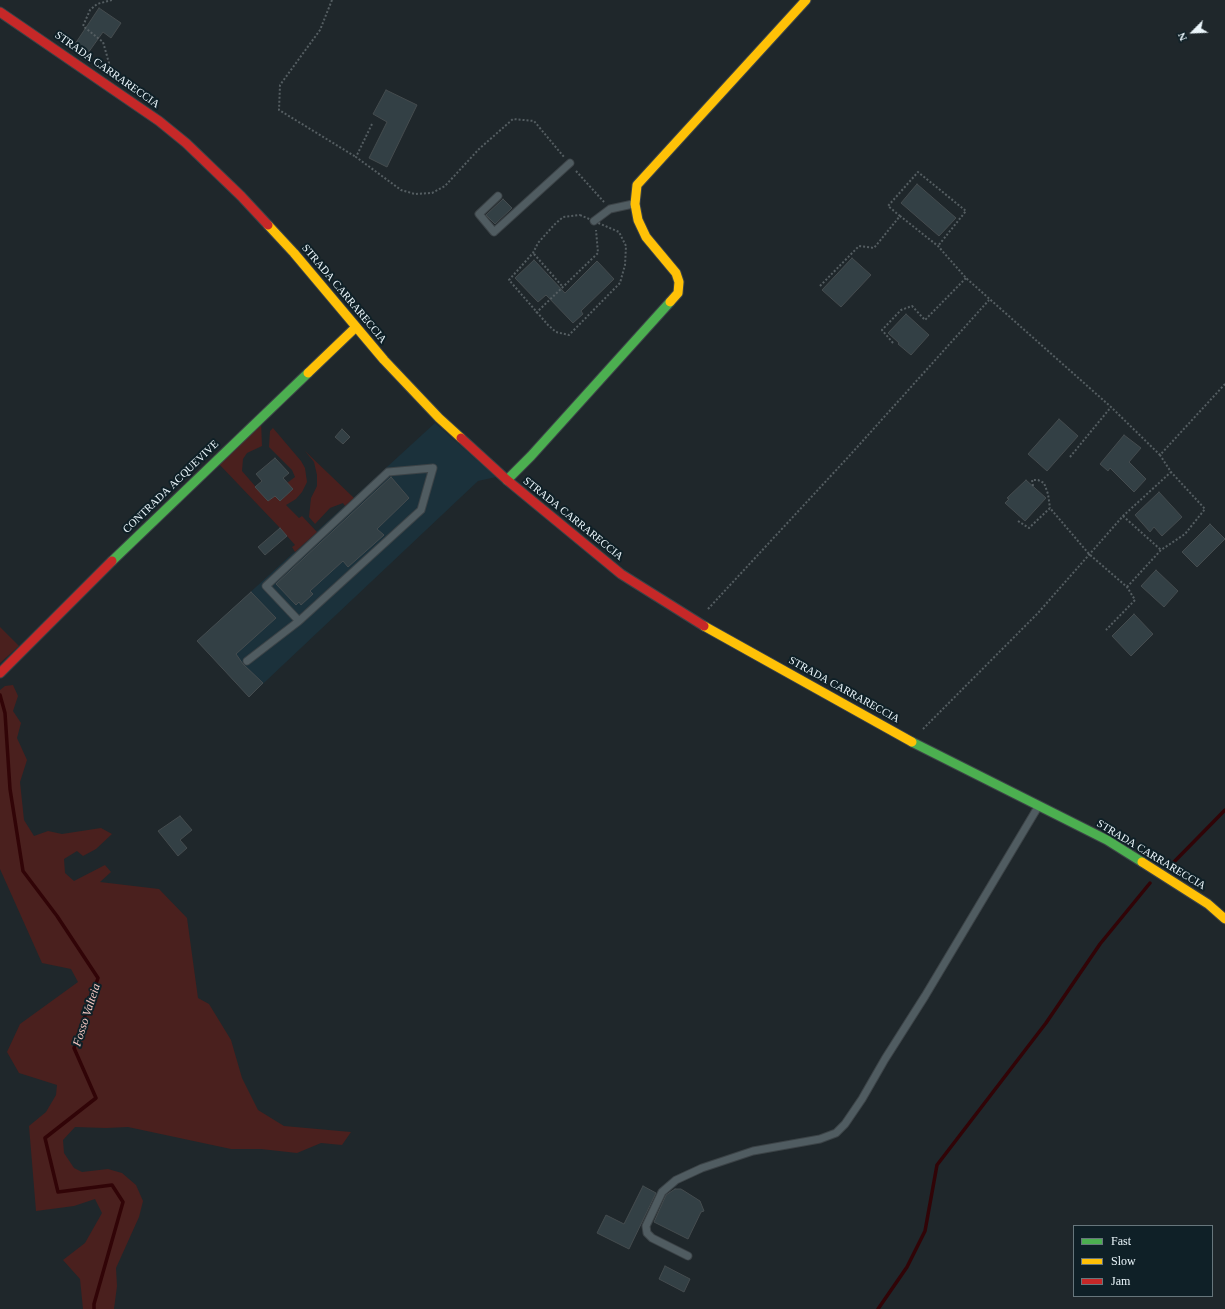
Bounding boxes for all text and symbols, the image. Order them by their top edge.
north arrow [1173,12,1213,52]
street label: STRADA CARRARECCIA [52,29,162,111]
text: N [1175,31,1189,43]
street label: STRADA CARRARECCIA [299,242,389,346]
street label: CONTRADA ACQUEVIVE [120,438,222,536]
street label: STRADA CARRARECCIA [520,475,626,563]
street label: STRADA CARRARECCIA [786,654,902,726]
street label: STRADA CARRARECCIA [1094,817,1208,893]
water label: Fosso Valteia [70,982,104,1048]
legend [1073,1225,1213,1297]
text: Fast [1111,1234,1131,1248]
text: Slow [1111,1254,1136,1268]
text: Jam [1111,1274,1130,1288]

